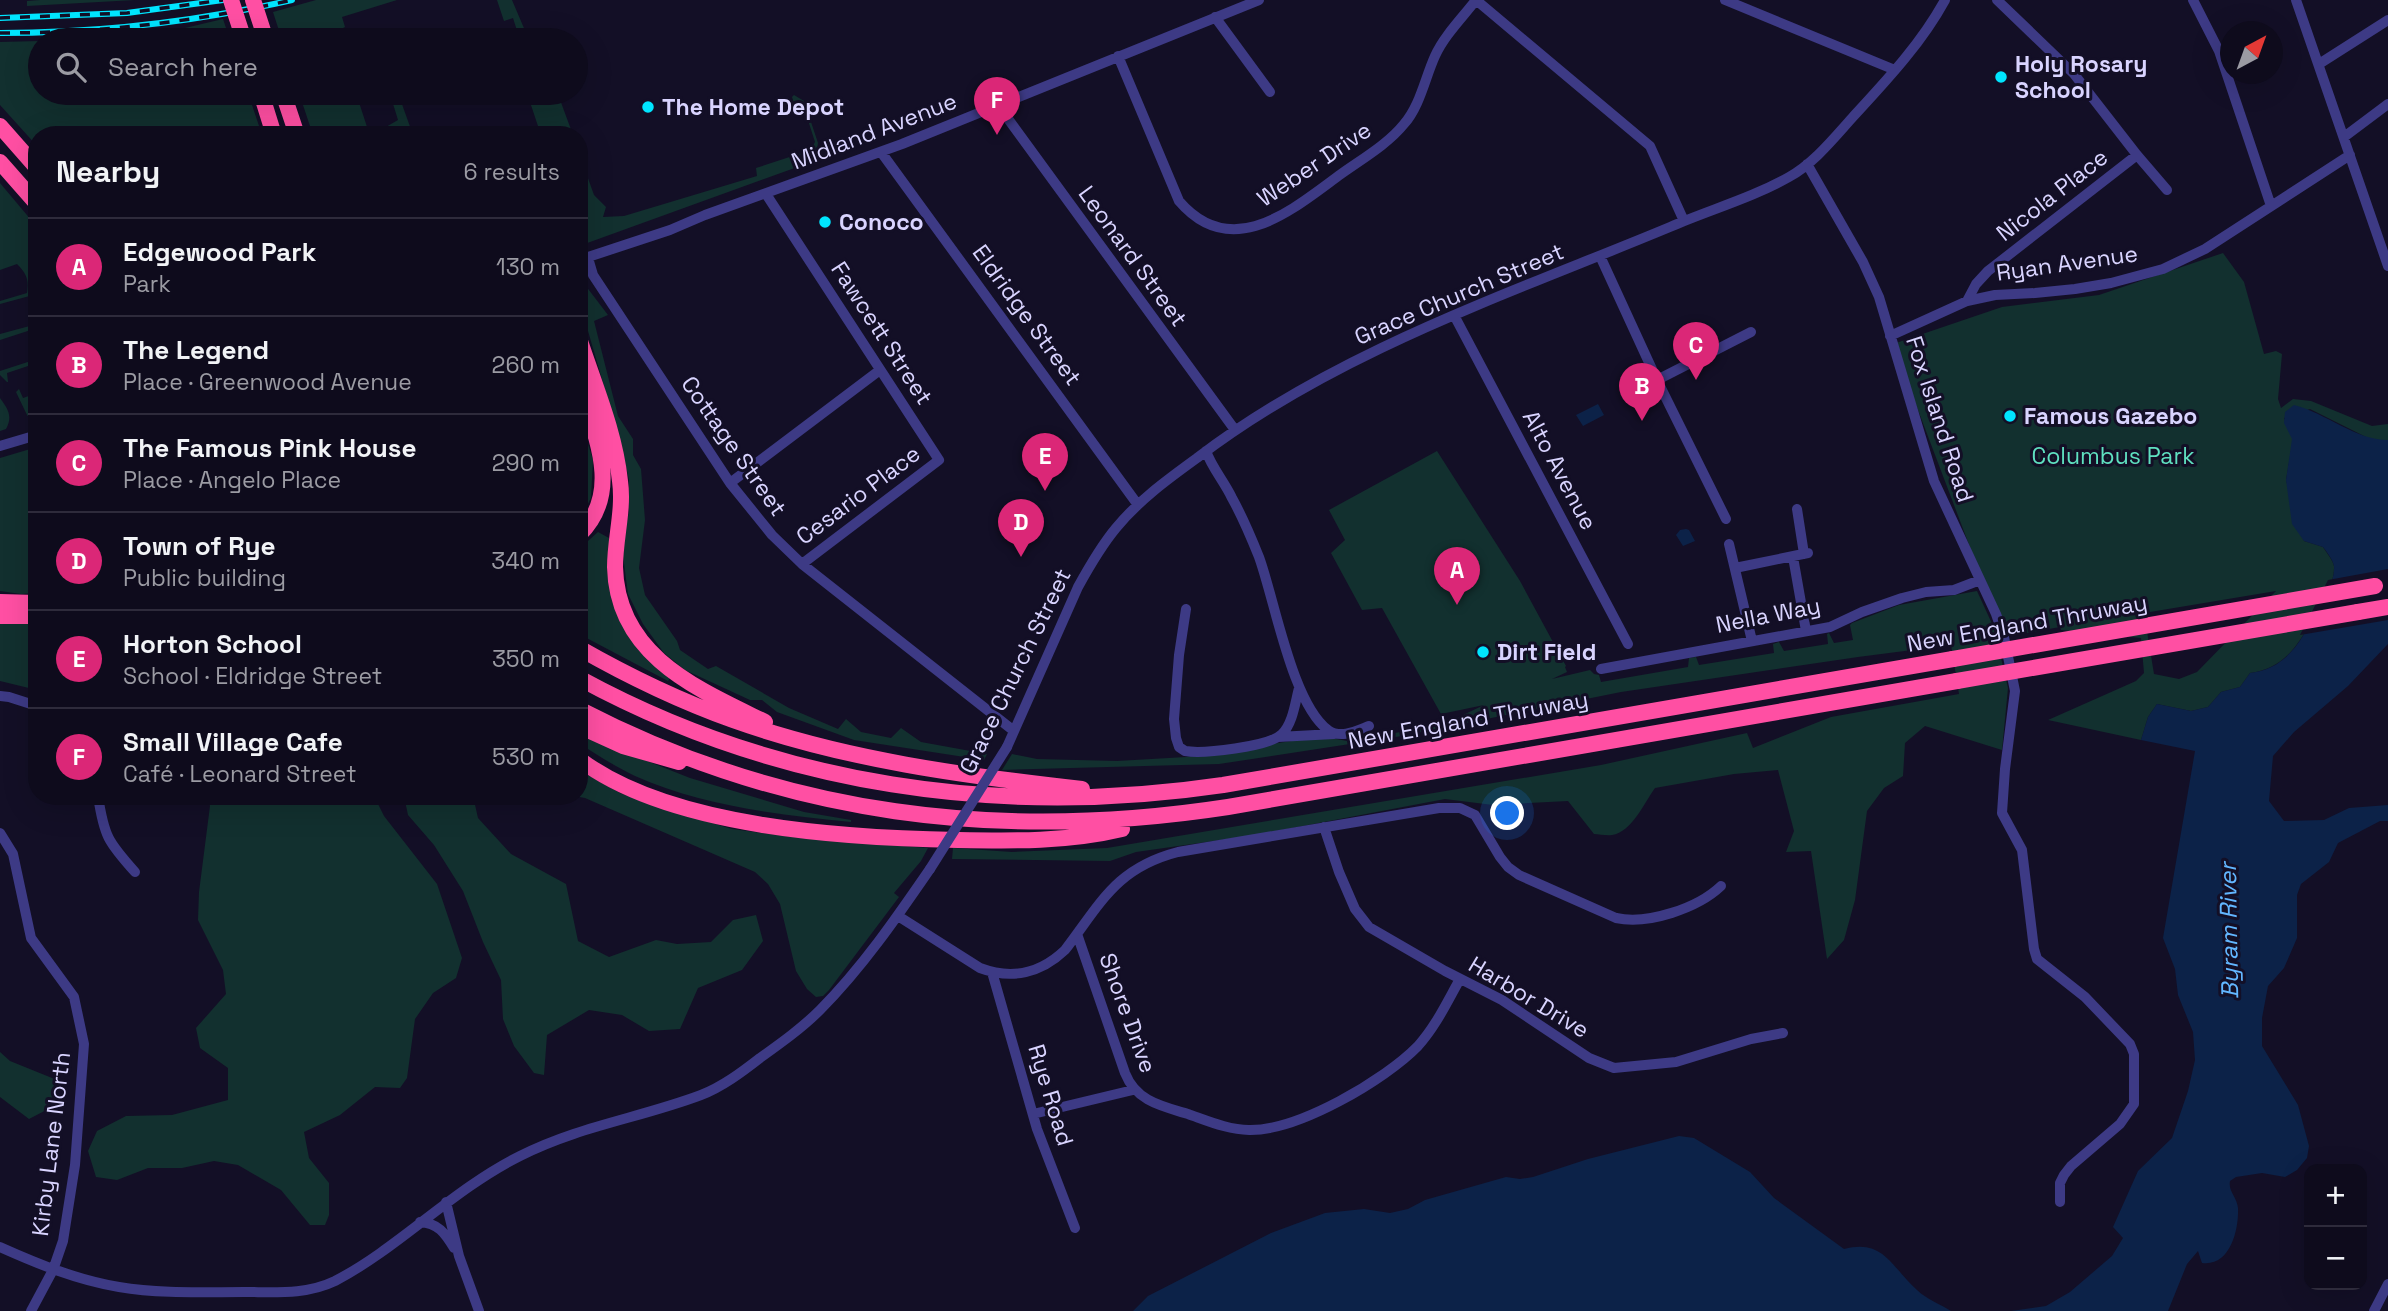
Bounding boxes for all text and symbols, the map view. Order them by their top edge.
north arrow [2220,21,2283,84]
search box [28,28,588,105]
icon: search [52,48,90,86]
place label: Holy Rosary School [2015,49,2147,105]
text: Search here [108,50,258,84]
marker: Holy Rosary School [1993,69,2009,85]
pin: F [974,77,1020,135]
street label: Midland Avenue [787,86,961,176]
place label: The Home Depot [662,92,844,122]
marker: The Home Depot [640,99,656,115]
street label: Weber Drive [1251,115,1377,213]
street label: Nicola Place [1990,142,2114,248]
text: Nearby [56,152,160,191]
text: 6 results [464,157,560,187]
street label: Leonard Street [1072,180,1194,332]
place label: Conoco [839,207,924,237]
marker: Conoco [817,214,833,230]
text: Edgewood Park [123,235,316,269]
street label: Grace Church Street [1350,236,1568,352]
street label: Ryan Avenue [1994,238,2140,288]
street label: Eldridge Street [966,239,1088,391]
text: A [72,252,86,282]
text: 130 m [496,252,560,282]
street label: Fawcett Street [824,256,940,410]
text: Park [123,269,171,299]
pin: C [1673,322,1719,380]
street label: Fox Island Road [1899,332,1981,506]
text: The Legend [123,333,269,367]
text: B [71,350,87,380]
text: 260 m [492,350,560,380]
pin: B [1619,363,1665,421]
text: Place · Greenwood Avenue [123,367,412,397]
street label: Cottage Street [675,370,793,522]
place label: Famous Gazebo [2024,401,2197,431]
street label: Alto Avenue [1516,405,1604,535]
marker: Famous Gazebo [2002,408,2018,424]
text: The Famous Pink House [123,431,417,465]
pin: E [1022,433,1068,491]
street label: Cesario Place [790,439,926,551]
park label: Columbus Park [2031,441,2195,471]
text: C [72,448,86,478]
text: 290 m [492,448,560,478]
text: Place · Angelo Place [123,465,341,495]
pin: D [998,499,1044,557]
text: Town of Rye [123,529,276,563]
text: D [71,546,87,576]
text: 340 m [491,546,560,576]
pin: A [1434,547,1480,605]
text: Public building [123,563,286,593]
street label: Grace Church Street [952,563,1078,779]
street label: New England Thruway [1904,587,2150,659]
street label: Nella Way [1713,590,1823,640]
text: Horton School [123,627,302,661]
place label: Dirt Field [1497,637,1596,667]
text: E [73,644,85,674]
text: 350 m [492,644,560,674]
marker: Dirt Field [1475,644,1491,660]
text: School · Eldridge Street [123,661,382,691]
street label: New England Thruway [1345,684,1591,756]
text: Small Village Cafe [123,725,343,759]
text: F [73,742,85,772]
text: 530 m [492,742,560,772]
text: Café · Leonard Street [123,759,357,789]
your location [1490,796,1524,830]
water label: Byram River [2212,860,2245,1000]
street label: Shore Drive [1092,949,1164,1077]
street label: Harbor Drive [1463,949,1595,1045]
street label: Rye Road [1021,1041,1081,1149]
street label: Kirby Lane North [25,1050,77,1238]
map controls [2304,1164,2367,1290]
button: + [2304,1164,2367,1227]
button: − [2304,1227,2367,1290]

